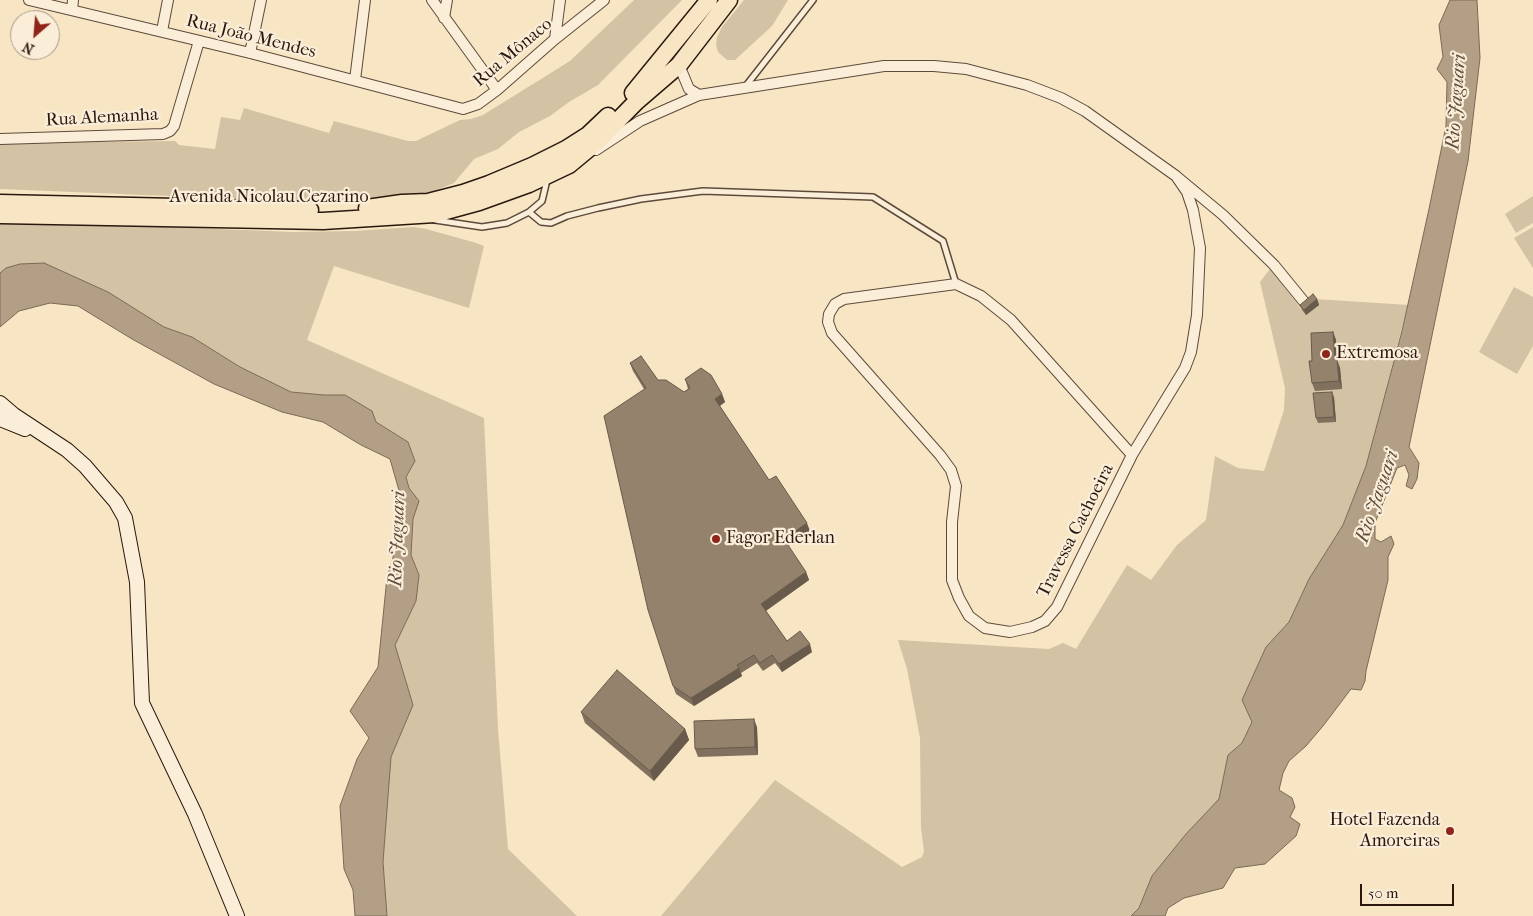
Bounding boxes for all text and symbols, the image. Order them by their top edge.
north arrow [10,10,60,60]
street label: Rua João Mendes [184,10,318,64]
street label: Rua Mônaco [469,14,557,92]
text: N [20,38,37,58]
water label: Rio Jaguari [1442,53,1472,151]
street label: Rua Alemanha [45,104,159,132]
street label: Avenida Nicolau Cezarino [169,187,369,209]
place label: Extremosa [1336,343,1418,365]
marker: Extremosa [1320,348,1332,360]
water label: Rio Jaguari [1352,448,1404,546]
street label: Travessa Cachoeira [1033,460,1119,602]
water label: Rio Jaguari [385,491,411,587]
place label: Fagor Ederlan [726,528,835,550]
marker: Fagor Ederlan [710,533,722,545]
place label: Hotel Fazenda Amoreiras [1330,810,1440,852]
marker: Hotel Fazenda Amoreiras [1444,825,1456,837]
scale bar [1363,874,1457,906]
text: 50 m [1368,884,1398,902]

